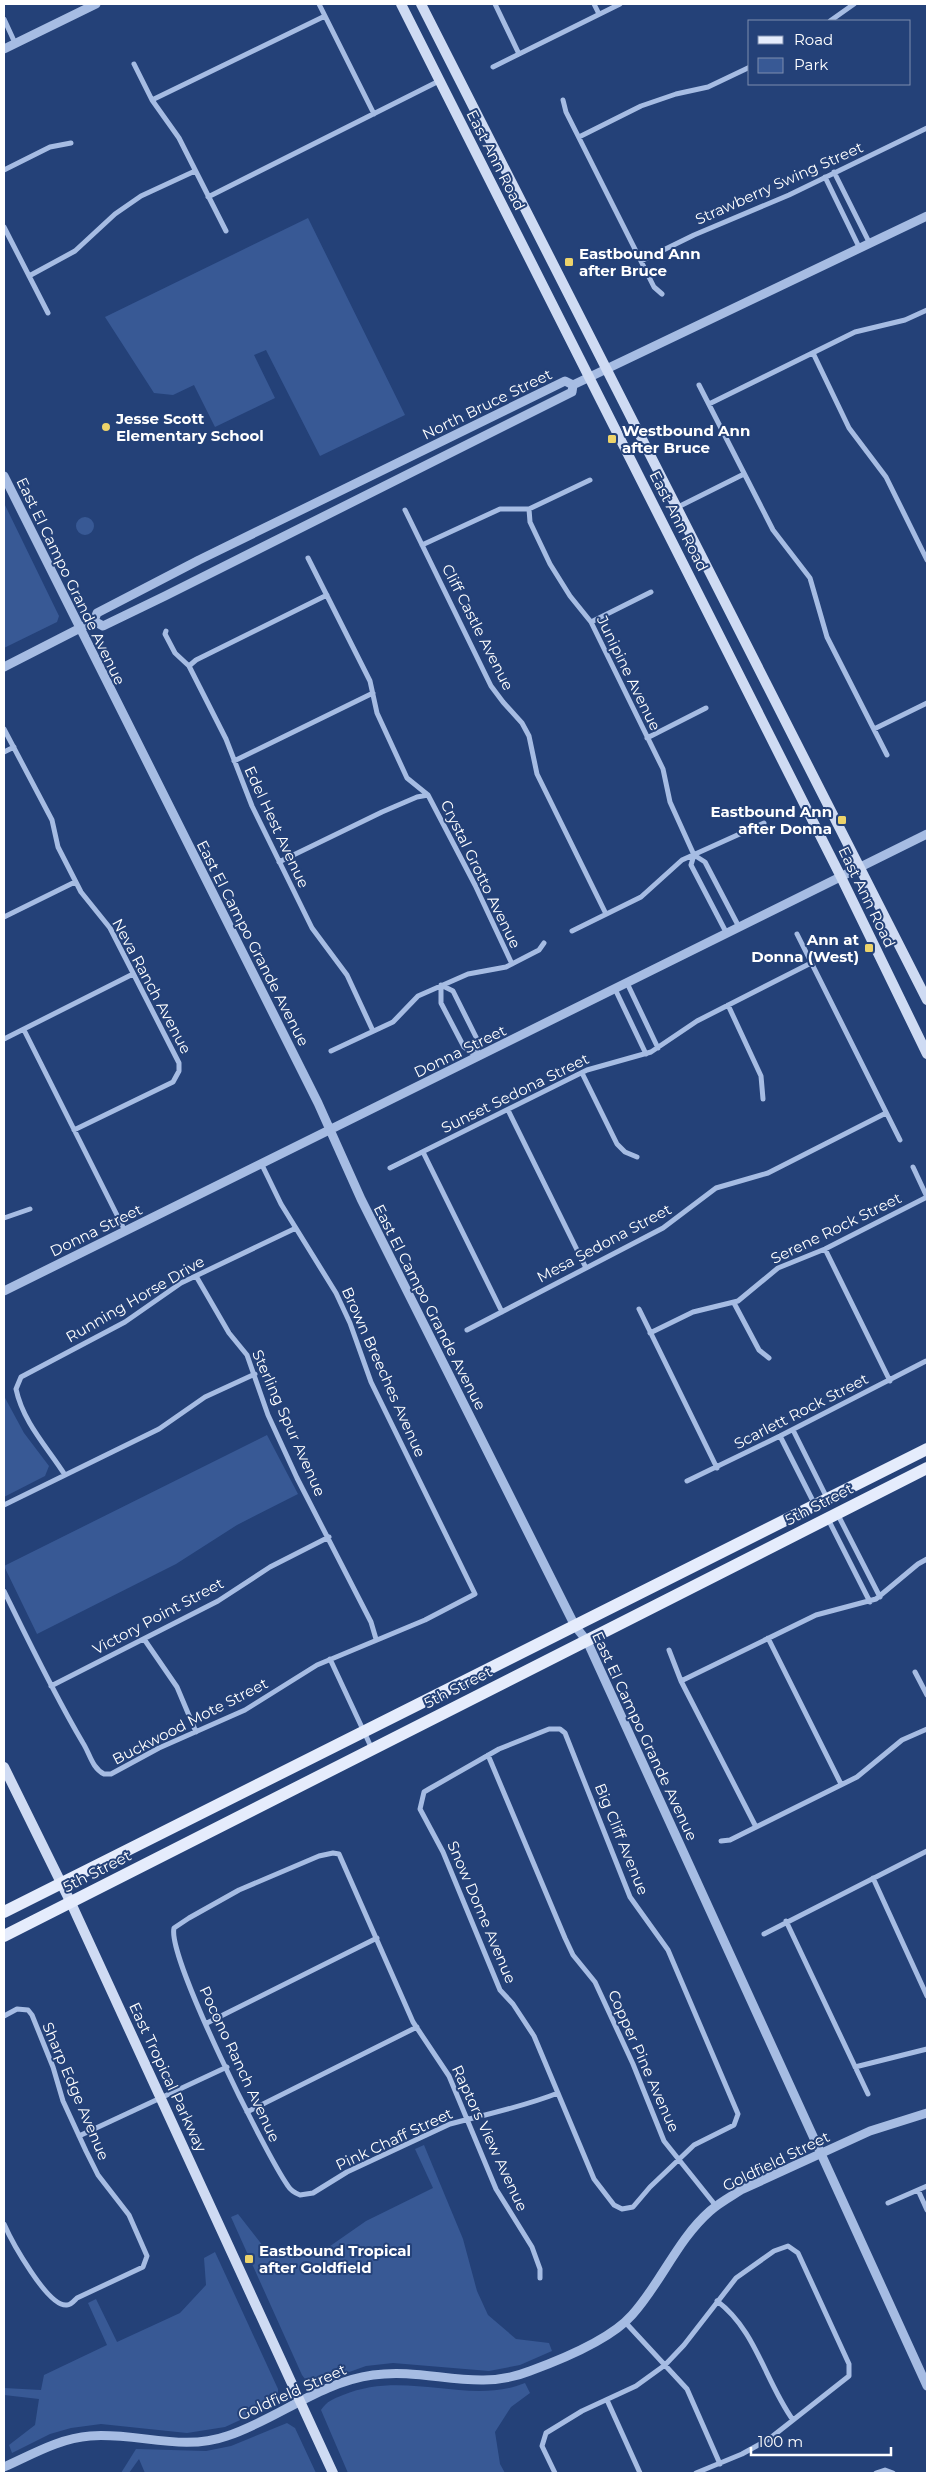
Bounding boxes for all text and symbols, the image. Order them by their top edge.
legend [748,20,911,85]
text: Road [794,30,833,49]
text: Park [794,55,828,74]
street label: East Ann Road [462,107,530,213]
street label: Strawberry Swing Street [692,137,866,229]
place label: Eastbound Ann after Bruce [579,244,701,280]
marker: Eastbound Ann after Bruce [563,256,575,268]
street label: North Bruce Street [419,364,555,444]
place label: Jesse Scott Elementary School [115,409,264,445]
marker: Jesse Scott Elementary School [100,421,112,433]
place label: Westbound Ann after Bruce [622,421,750,457]
marker: Westbound Ann after Bruce [606,433,618,445]
street label: East Ann Road [645,468,713,574]
street label: East El Campo Grande Avenue [12,474,130,688]
street label: Cliff Castle Avenue [438,561,518,693]
street label: Junipine Avenue [592,611,665,734]
street label: Edel Hest Avenue [240,763,314,891]
street label: Crystal Grotto Avenue [437,797,525,951]
place label: Eastbound Ann after Donna [710,802,832,838]
marker: Eastbound Ann after Donna [836,814,848,826]
street label: East El Campo Grande Avenue [193,837,313,1049]
street label: East Ann Road [834,843,900,951]
street label: Neva Ranch Avenue [108,915,196,1057]
place label: Ann at Donna (West) [751,930,859,966]
marker: Ann at Donna (West) [863,942,875,954]
street label: Donna Street [411,1020,509,1082]
street label: Sunset Sedona Street [438,1049,592,1137]
street label: Serene Rock Street [768,1188,904,1268]
street label: Donna Street [47,1199,145,1261]
street label: Mesa Sedona Street [533,1199,675,1287]
street label: East El Campo Grande Avenue [370,1201,490,1413]
street label: Running Horse Drive [62,1252,208,1346]
street label: Brown Breeches Avenue [338,1284,430,1460]
street label: Sterling Spur Avenue [248,1347,330,1499]
street label: Scarlett Rock Street [731,1369,871,1453]
street label: 5th Street [782,1479,856,1529]
street label: Victory Point Street [89,1573,227,1659]
street label: East El Campo Grande Avenue [588,1628,702,1844]
street label: 5th Street [421,1662,495,1712]
street label: Buckwood Mote Street [109,1673,271,1769]
street label: Big Cliff Avenue [591,1780,653,1898]
street label: Snow Dome Avenue [443,1838,521,1986]
street label: 5th Street [60,1846,134,1896]
street label: Pocono Ranch Avenue [195,1983,285,2145]
street label: Copper Pine Avenue [604,1987,684,2135]
street label: East Tropical Parkway [125,1999,211,2155]
street label: Sharp Edge Avenue [38,2019,114,2163]
street label: Raptors View Avenue [448,2062,532,2214]
street label: Pink Chaff Street [332,2104,456,2174]
street label: Goldfield Street [719,2127,833,2195]
place label: Eastbound Tropical after Goldfield [259,2241,411,2277]
marker: Eastbound Tropical after Goldfield [243,2253,255,2265]
street label: Goldfield Street [235,2360,349,2424]
scale bar [751,2424,891,2456]
text: 100 m [758,2432,803,2451]

